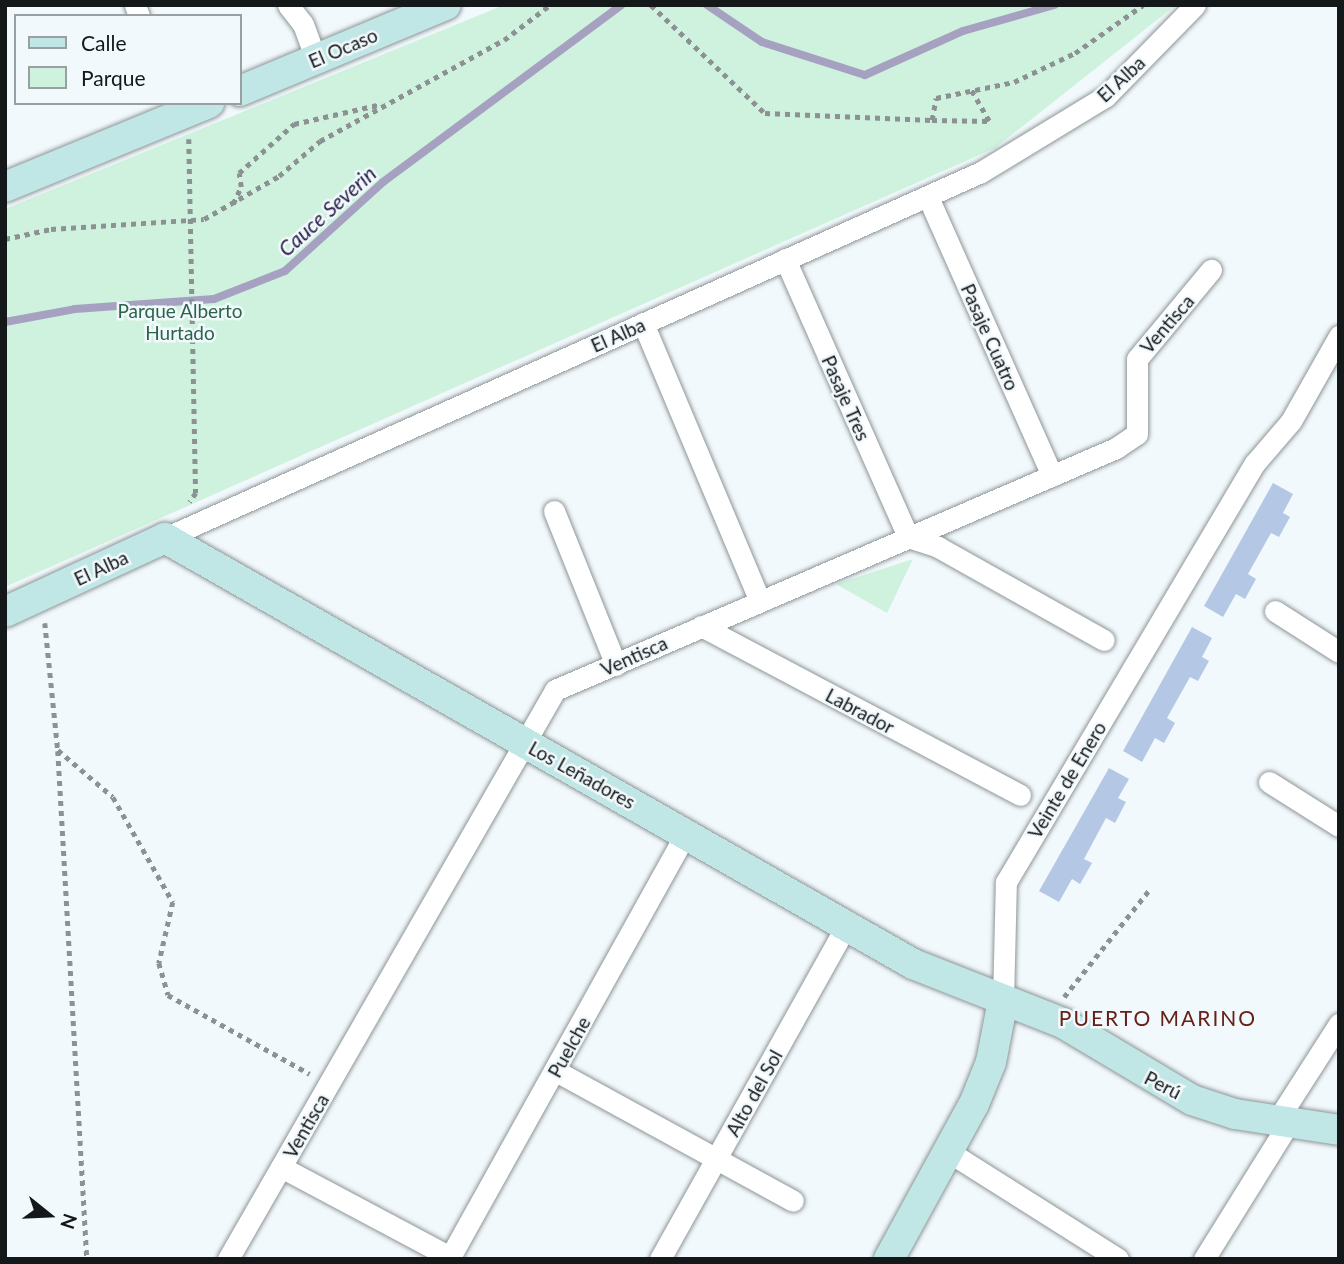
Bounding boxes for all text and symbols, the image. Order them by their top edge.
legend [14,14,242,105]
street label: El Ocaso [305,23,381,73]
text: Calle [81,30,126,55]
street label: El Alba [1092,51,1150,107]
text: Parque [81,65,146,90]
water label: Cauce Severin [273,161,381,261]
street label: Pasaje Cuatro [956,280,1024,394]
street label: Ventisca [1135,290,1199,358]
park label: Parque Alberto Hurtado [117,300,243,344]
street label: El Alba [587,313,649,357]
street label: Pasaje Tres [817,352,875,444]
street label: El Alba [70,545,132,591]
street label: Ventisca [597,631,671,681]
street label: Labrador [822,683,898,739]
street label: Veinte de Enero [1023,717,1111,843]
street label: Los Leñadores [525,736,639,814]
district label: PUERTO MARINO [1060,1005,1256,1031]
street label: Puelche [543,1013,595,1081]
street label: Alto del Sol [721,1046,787,1140]
street label: Perú [1141,1066,1185,1104]
street label: Ventisca [279,1090,333,1162]
north arrow [14,1180,84,1250]
text: N [56,1211,83,1232]

